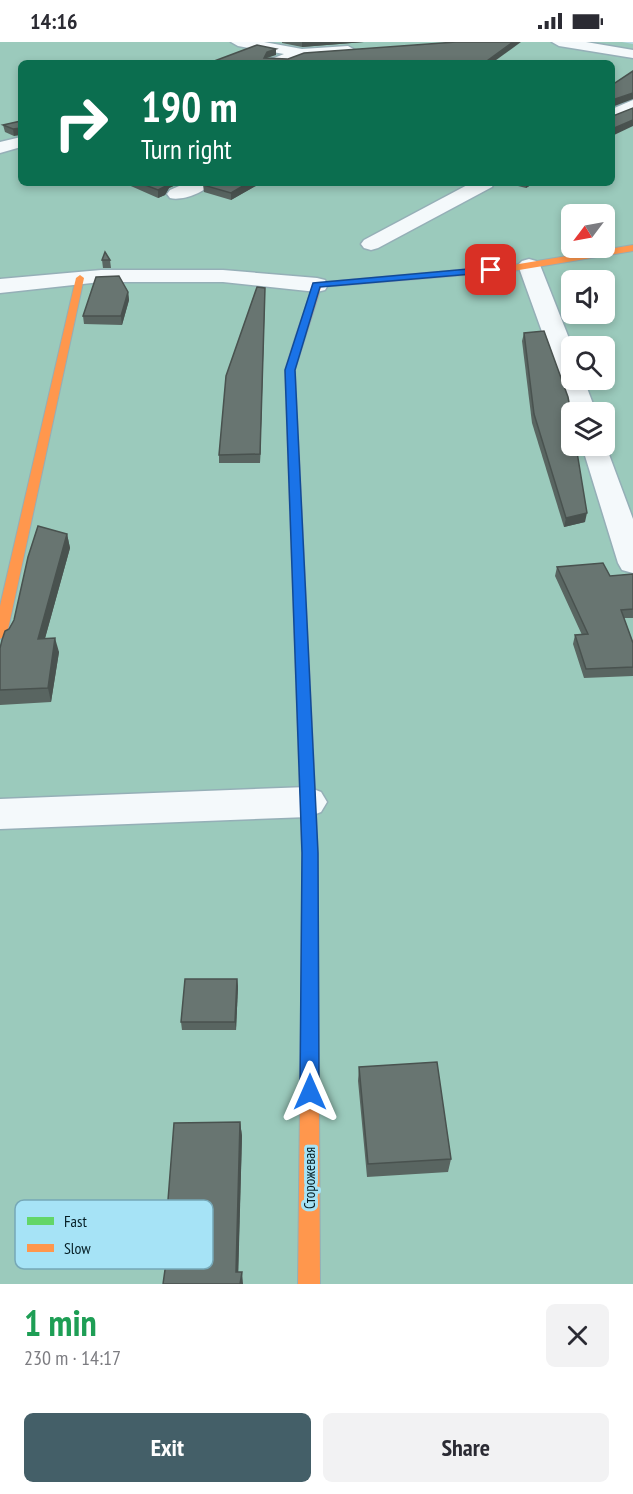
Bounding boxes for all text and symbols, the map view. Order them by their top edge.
text: 14:16 [30,7,78,35]
text: 190 m [141,79,238,134]
icon: right [42,84,120,162]
text: Turn right [141,132,232,166]
north arrow [561,204,615,258]
map controls [561,204,615,456]
pin [465,244,516,295]
icon: arrive [474,253,507,286]
button: sound [561,270,615,324]
button: search [561,336,615,390]
button: layers [561,402,615,456]
position arrow [278,1060,342,1124]
street label: Сторожевая [300,1147,319,1209]
legend [15,1200,213,1269]
text: Fast [64,1211,87,1231]
text: Slow [64,1238,91,1258]
text: 1 min [24,1299,97,1346]
button: close [546,1304,609,1367]
text: 230 m · 14:17 [24,1345,121,1371]
button: Exit [24,1413,311,1482]
button: Share [323,1413,609,1482]

